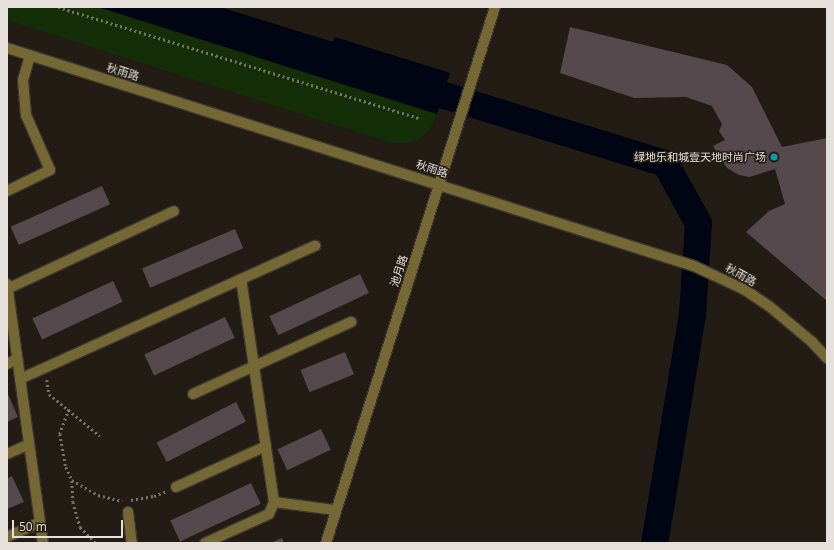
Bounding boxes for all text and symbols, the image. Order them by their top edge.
street label: 秋雨路 [105,61,141,83]
place label: 绿地乐和城壹天地时尚广场 [634,150,766,164]
marker: 绿地乐和城壹天地时尚广场 [769,152,779,162]
street label: 秋雨路 [414,158,450,180]
street label: 池月路 [388,253,410,289]
street label: 秋雨路 [723,261,759,289]
scale bar [14,512,125,538]
text: 50 m [19,518,47,535]

